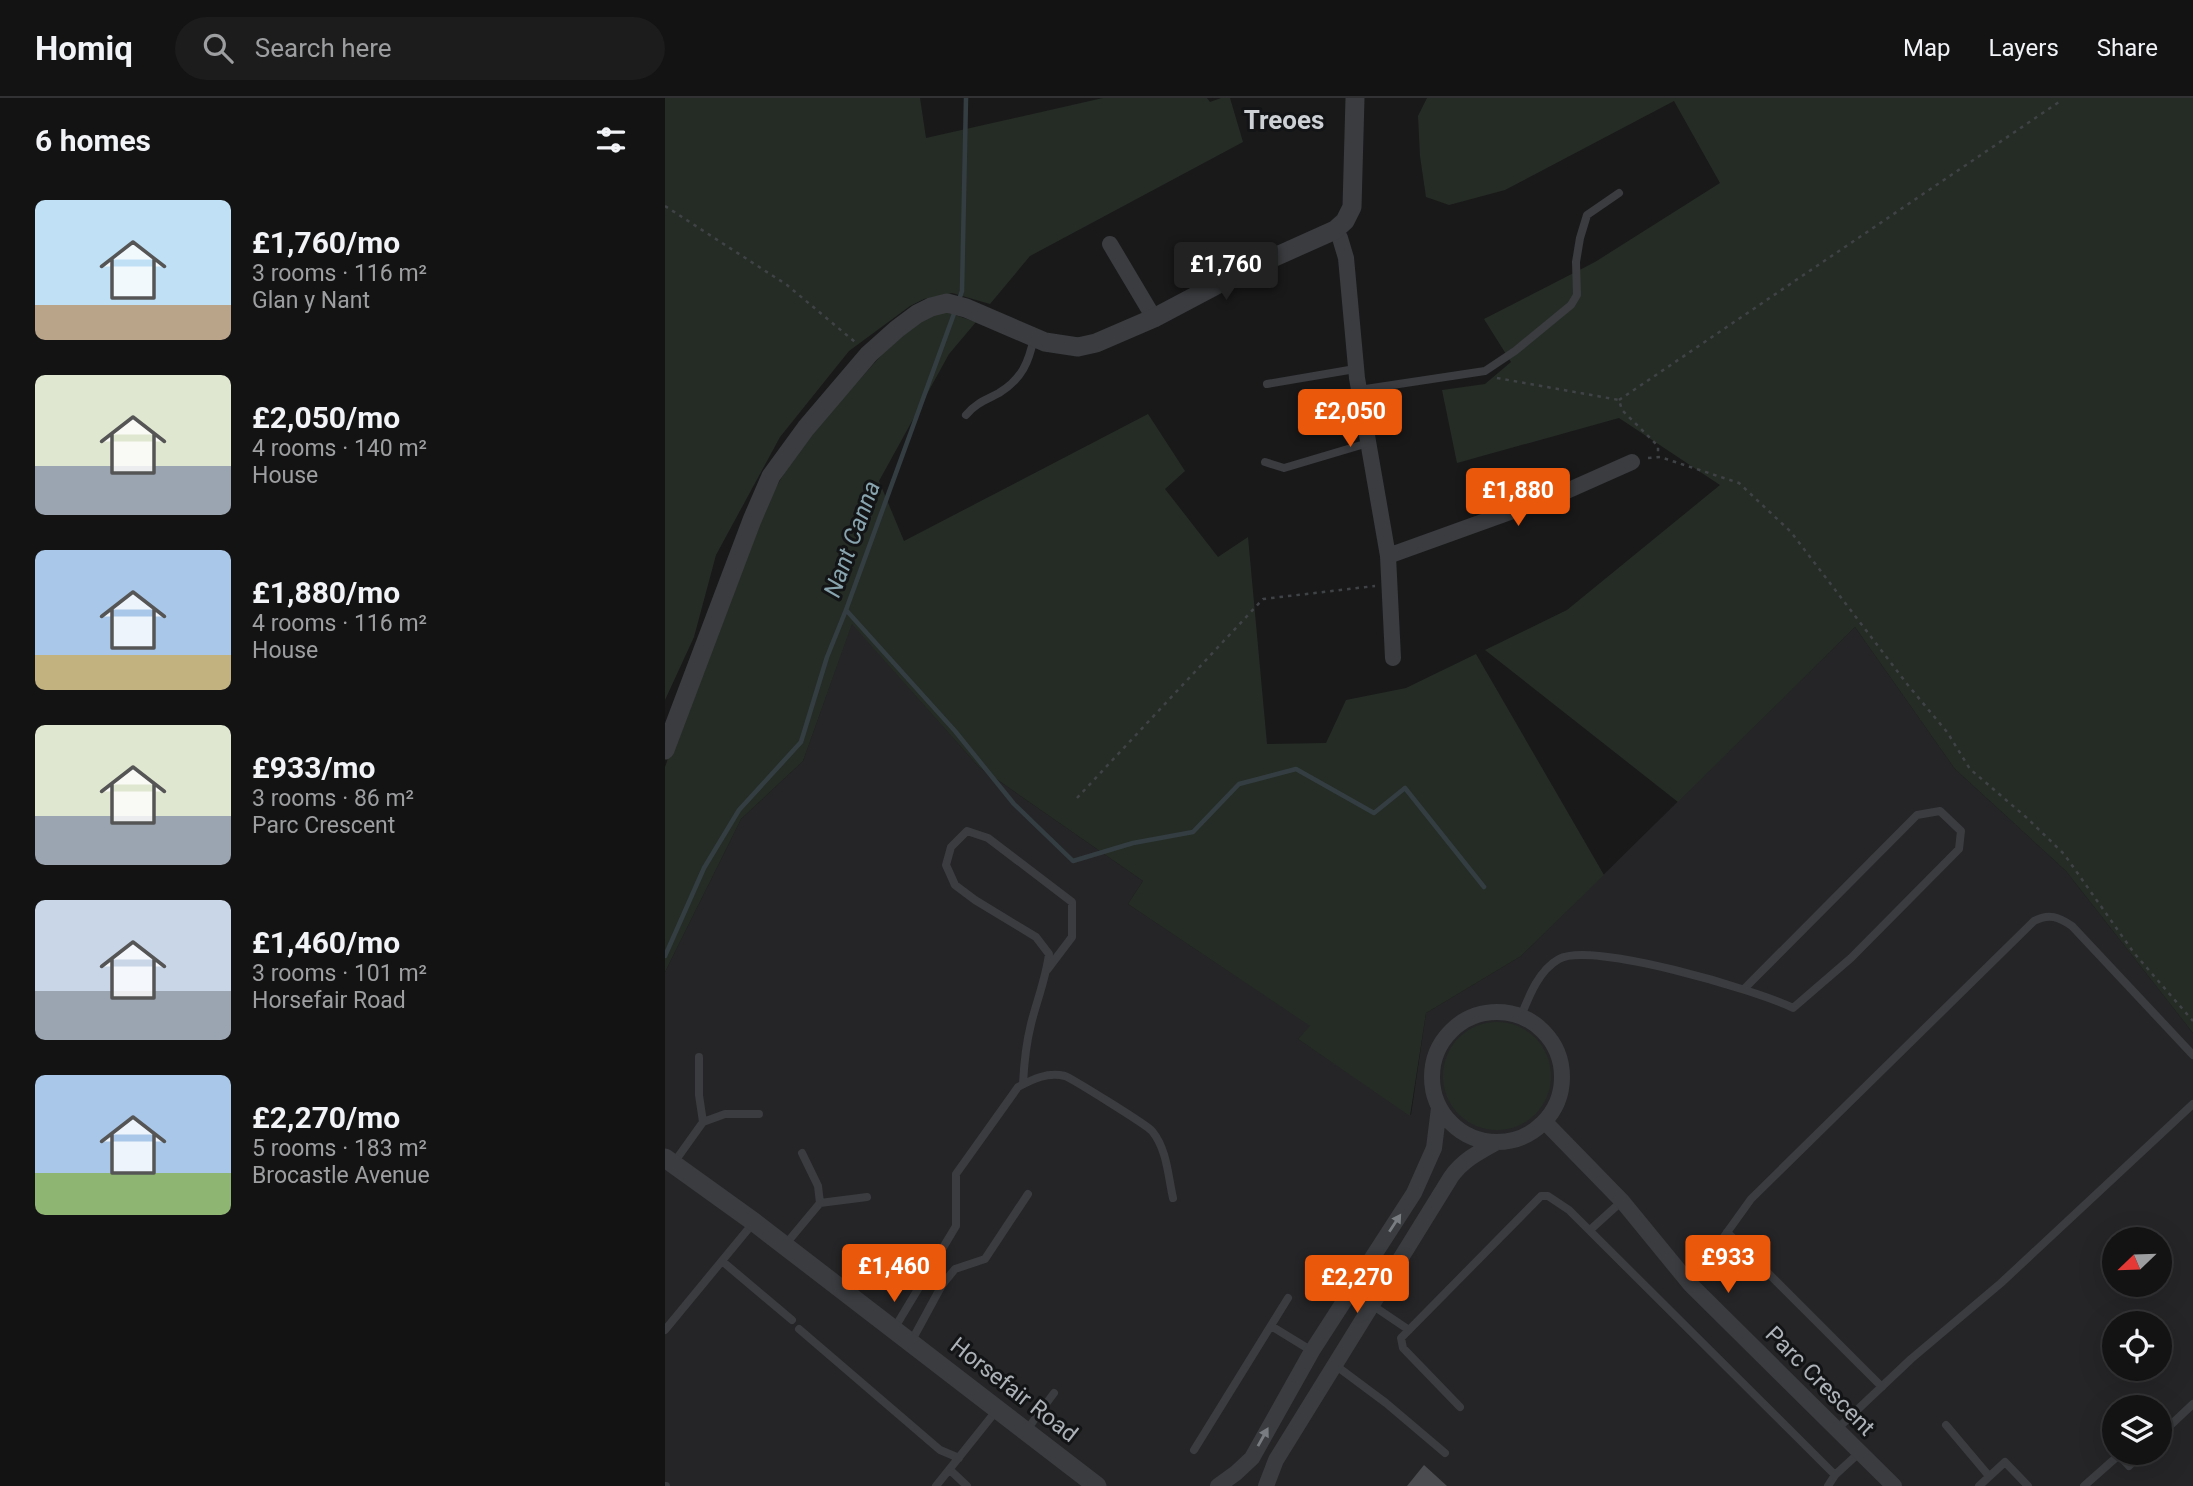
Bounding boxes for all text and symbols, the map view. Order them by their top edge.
search box [175,17,665,80]
text: Homiq [35,29,133,68]
icon: search [199,29,237,67]
text: Search here [255,33,392,63]
text: Map [1903,34,1951,62]
text: Layers [1989,34,2059,62]
text: Share [2097,34,2158,62]
district label: Treoes [1244,105,1324,135]
icon: filters [592,121,630,159]
text: 6 homes [35,123,151,158]
text: £1,760/mo [252,225,400,260]
icon: home [91,228,175,312]
pin: £1,760 [1169,242,1283,302]
text: £1,760 [1190,251,1262,278]
text: 3 rooms · 116 m² [252,260,427,287]
text: Glan y Nant [252,287,370,314]
pin: £2,050 [1293,390,1407,449]
text: £2,050 [1314,398,1386,425]
text: £2,050/mo [252,400,400,435]
icon: home [91,403,175,487]
text: 4 rooms · 140 m² [252,435,427,462]
text: House [252,462,318,489]
pin: £1,880 [1461,468,1575,528]
water label: Nant Canna [818,477,886,601]
text: £1,880 [1482,477,1554,504]
text: £1,880/mo [252,575,400,610]
icon: home [91,578,175,662]
text: 4 rooms · 116 m² [252,610,427,637]
text: House [252,637,318,664]
text: £933/mo [252,750,376,785]
icon: home [91,753,175,837]
text: 3 rooms · 86 m² [252,785,414,812]
text: Parc Crescent [252,812,395,839]
text: £1,460/mo [252,925,400,960]
icon: home [91,928,175,1012]
text: 3 rooms · 101 m² [252,960,427,987]
text: Horsefair Road [252,987,406,1014]
text: £2,270/mo [252,1100,400,1135]
icon: home [91,1103,175,1187]
text: 5 rooms · 183 m² [252,1135,427,1162]
text: Brocastle Avenue [252,1162,430,1189]
one-way arrow [1389,1213,1402,1232]
north arrow [2102,1227,2172,1297]
map controls [2102,1227,2172,1465]
pin: £933 [1687,1236,1769,1295]
pin: £1,460 [837,1244,951,1304]
text: £933 [1701,1244,1755,1271]
text: £1,460 [858,1253,930,1280]
pin: £2,270 [1300,1256,1414,1315]
text: £2,270 [1321,1264,1393,1291]
button: locate [2102,1311,2172,1381]
street label: Parc Crescent [1760,1321,1880,1441]
street label: Horsefair Road [945,1332,1083,1448]
button: layers [2102,1395,2172,1465]
one-way arrow [1257,1427,1269,1447]

